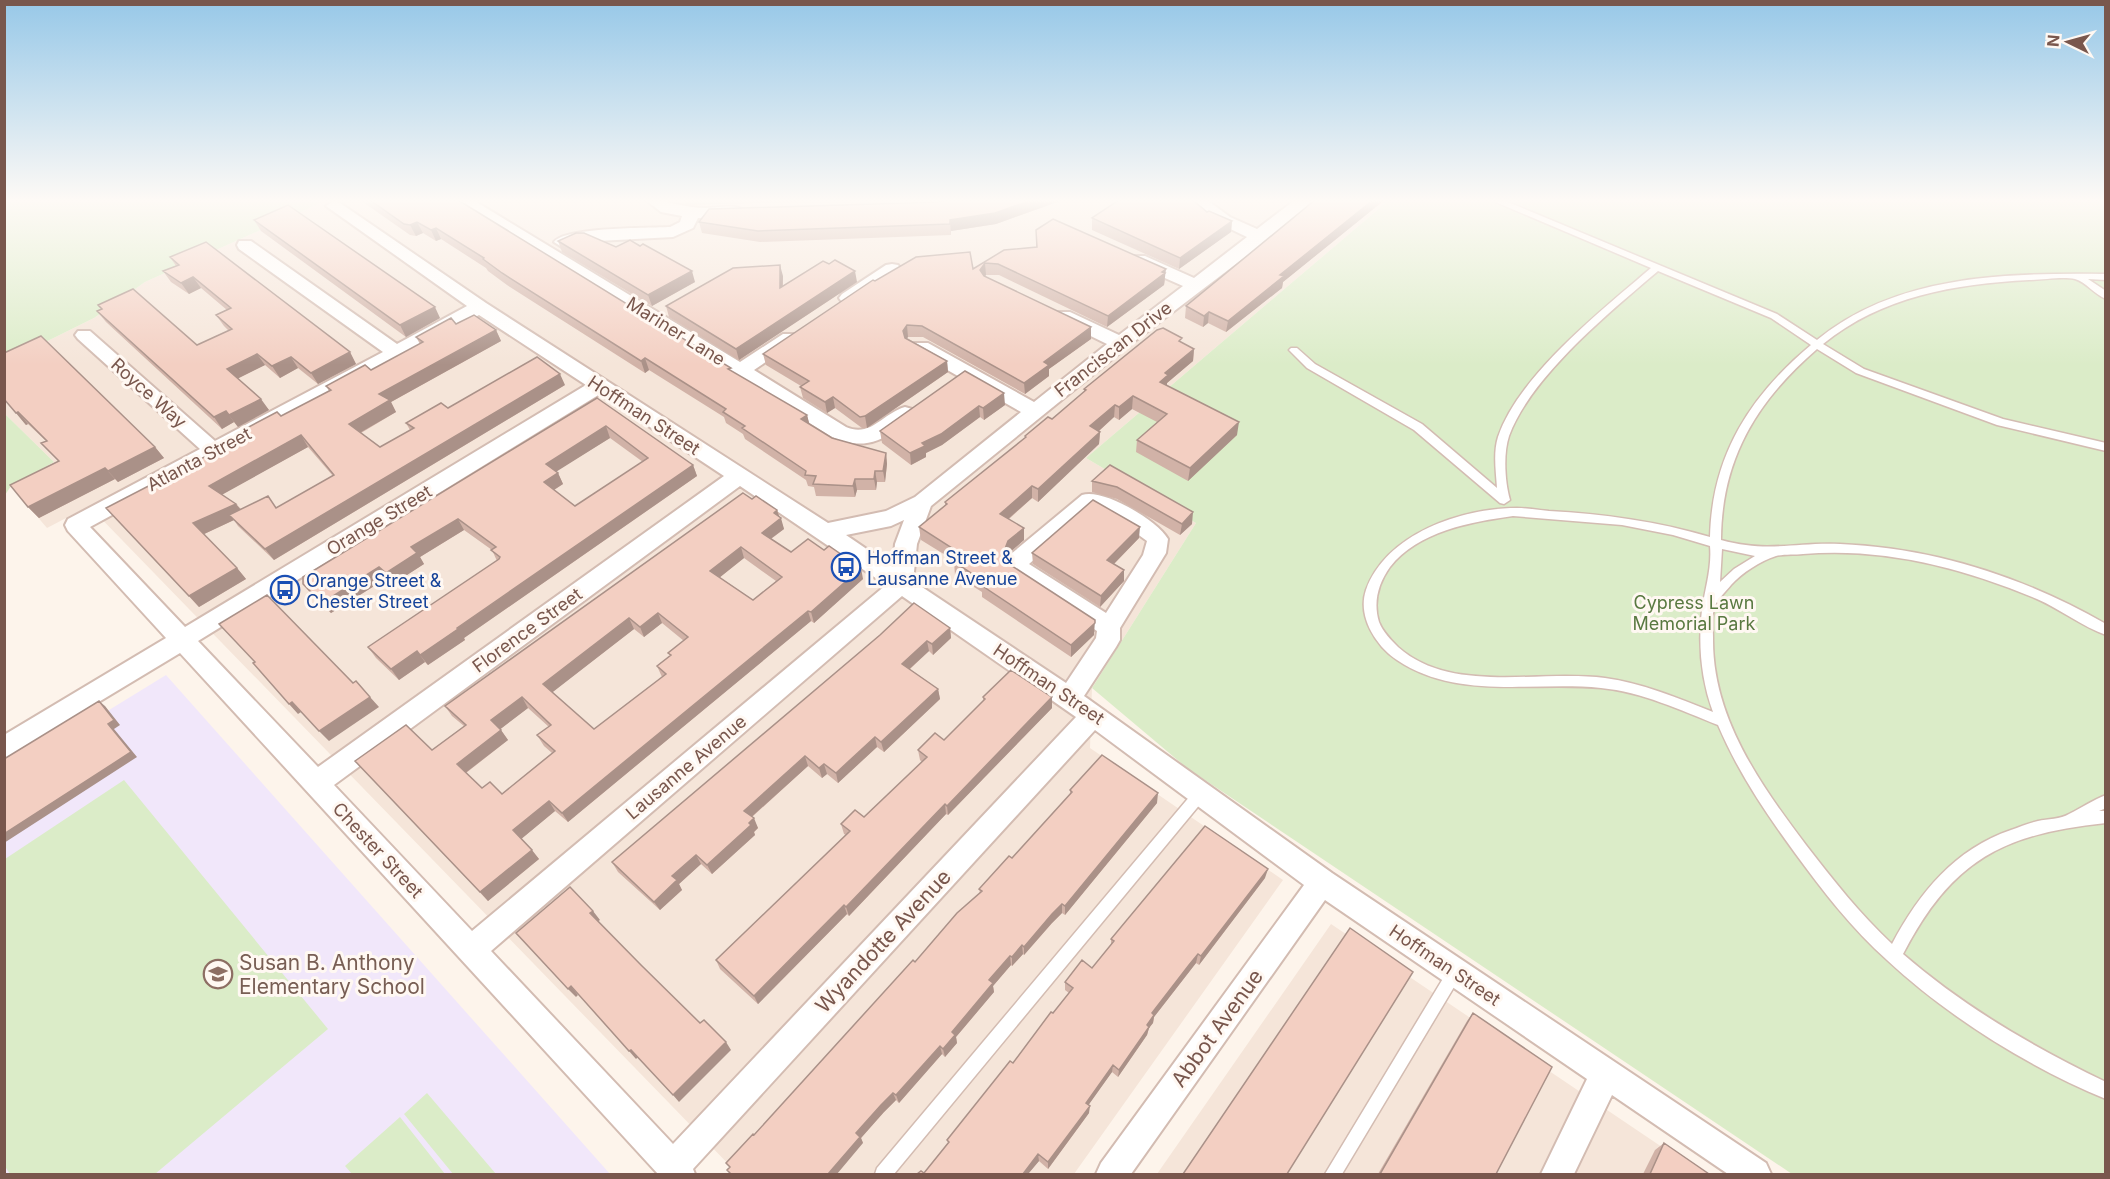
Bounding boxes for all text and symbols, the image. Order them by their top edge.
north arrow [2038,12,2098,72]
text: N [2043,34,2064,48]
street label: Mariner Lane [623,292,729,370]
street label: Franciscan Drive [1050,297,1176,401]
street label: Royce Way [107,354,191,432]
street label: Hoffman Street [584,371,704,459]
street label: Atlanta Street [143,423,255,495]
street label: Orange Street [323,480,435,560]
place label: Hoffman Street & Lausanne Avenue [867,547,1018,589]
bus stop icon: Hoffman Street & Lausanne Avenue [830,551,862,583]
place label: Orange Street & Chester Street [306,570,442,612]
bus stop icon: Orange Street & Chester Street [269,574,301,606]
street label: Florence Street [468,583,586,677]
park label: Cypress Lawn Memorial Park [1633,592,1756,634]
street label: Hoffman Street [990,639,1109,729]
street label: Lausanne Avenue [622,711,750,823]
street label: Chester Street [329,798,428,902]
street label: Wyandotte Avenue [810,864,956,1018]
street label: Hoffman Street [1386,920,1505,1010]
place label: Susan B. Anthony Elementary School [239,950,425,999]
school or university icon: Susan B. Anthony Elementary School [202,958,234,990]
street label: Abbot Avenue [1166,964,1268,1092]

